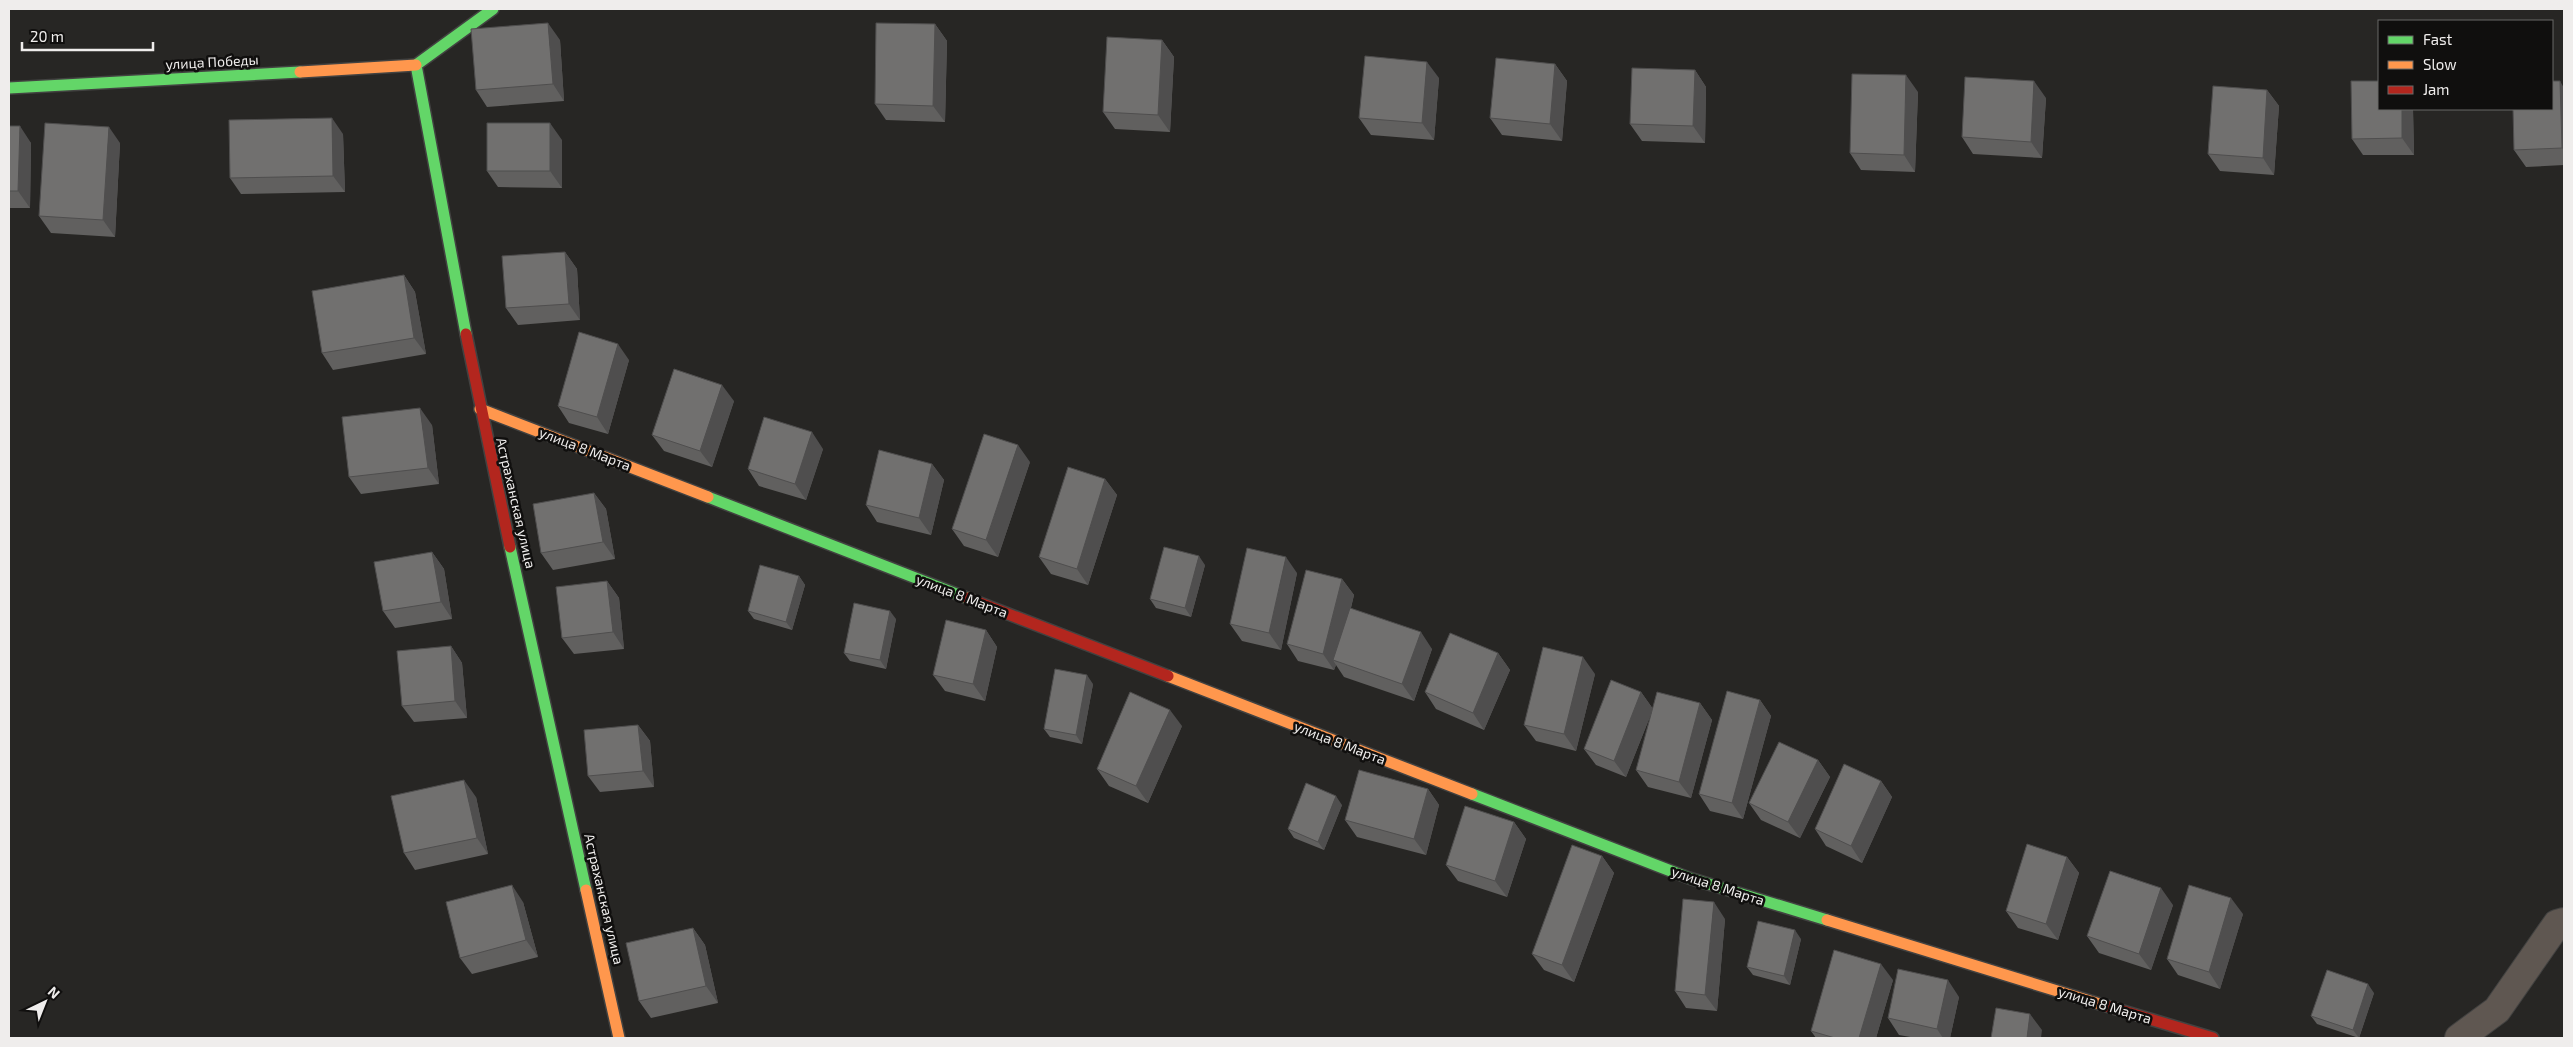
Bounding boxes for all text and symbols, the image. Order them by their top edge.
scale bar [22,20,154,52]
legend [2378,20,2553,110]
text: 20 m [30,27,64,45]
text: Fast [2423,30,2453,48]
street label: улица Победы [165,51,259,72]
text: Slow [2423,55,2457,73]
text: Jam [2423,80,2449,98]
street label: улица 8 Марта [537,423,633,474]
street label: Астраханская улица [493,436,540,570]
street label: улица 8 Марта [914,570,1010,621]
street label: улица 8 Марта [1292,717,1388,768]
street label: Астраханская улица [581,832,628,966]
street label: улица 8 Марта [1670,863,1767,909]
north arrow [20,977,70,1027]
text: N [45,982,64,1002]
street label: улица 8 Марта [2056,982,2154,1027]

